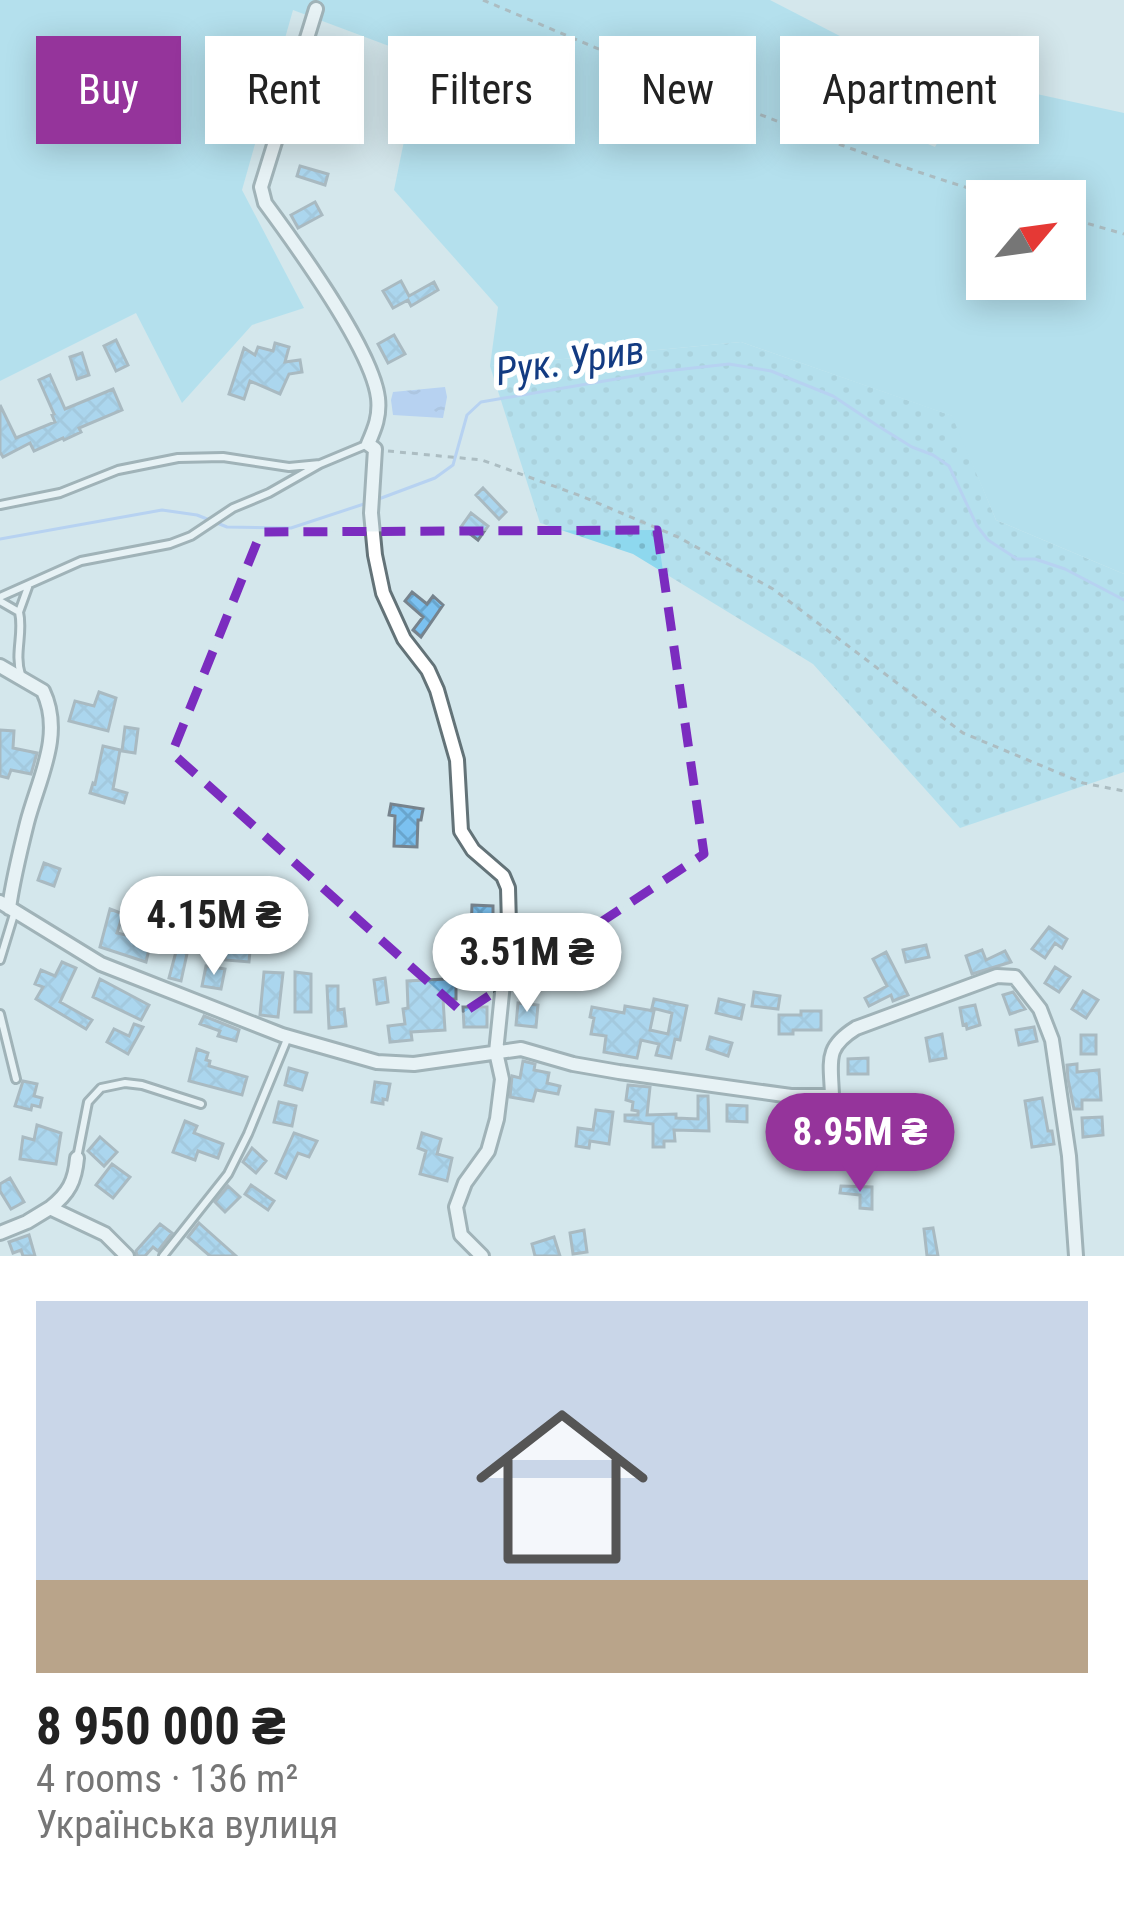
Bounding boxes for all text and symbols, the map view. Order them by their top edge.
chip: Buy [36,36,181,144]
chip: Rent [205,36,364,144]
chip: Filters [388,36,575,144]
chip: New [599,36,756,144]
chip: Apartment [780,36,1039,144]
north arrow [966,180,1086,300]
map controls [966,180,1086,300]
water label: Рук. Урив [492,327,648,395]
pin: 4.15M ₴ [103,876,325,978]
text: 4.15M ₴ [146,892,282,938]
pin: 3.51M ₴ [416,913,638,1015]
text: 3.51M ₴ [459,929,595,975]
pin: 8.95M ₴ [749,1093,971,1195]
text: 8.95M ₴ [792,1109,928,1155]
icon: home [454,1379,670,1595]
text: 8 950 000 ₴ [36,1697,286,1756]
text: 4 rooms · 136 m² [36,1756,298,1802]
text: Українська вулиця [36,1802,338,1848]

